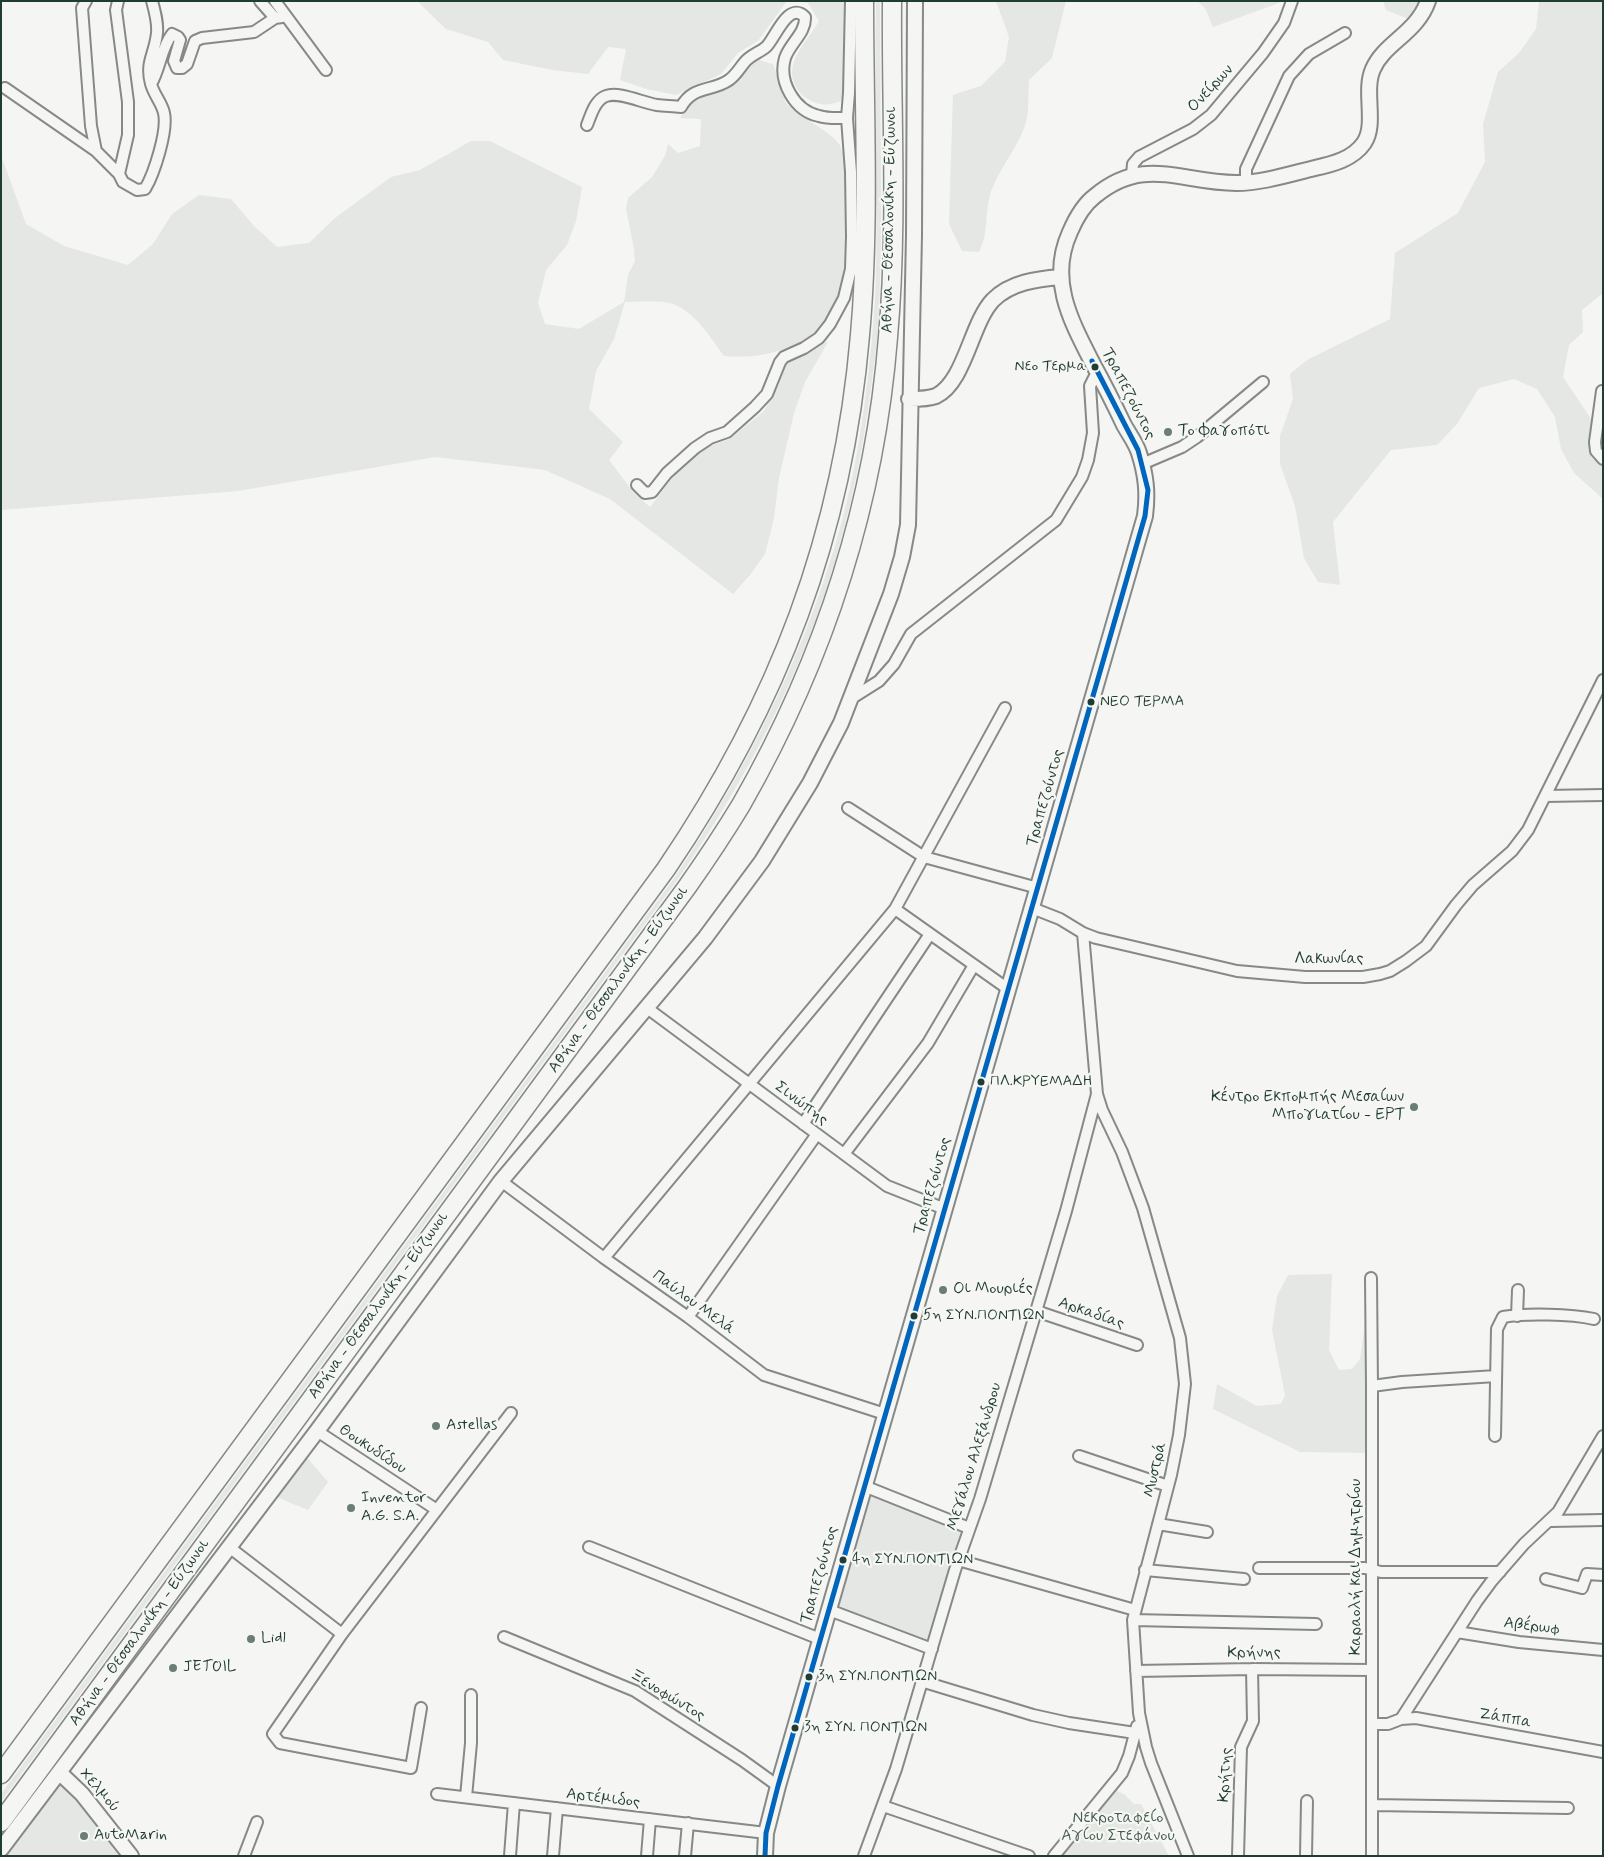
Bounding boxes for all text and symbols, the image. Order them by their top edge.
street label: Ονείρων [1184,61,1238,117]
street label: Αθήνα - Θεσσαλονίκη - Εύζωνοι [878,107,902,333]
street label: Τραπεζούντος [1097,345,1159,443]
place label: Νεο Τερμα [1015,358,1086,376]
marker: Νεο Τερμα [1090,362,1100,372]
place label: Το Φαγοπότι [1178,422,1269,442]
marker: Το Φαγοπότι [1162,426,1174,438]
place label: ΝΕΟ ΤΕΡΜΑ [1100,693,1184,711]
marker: ΝΕΟ ΤΕΡΜΑ [1086,697,1096,707]
street label: Τραπεζούντος [1023,747,1069,849]
street label: Αθήνα - Θεσσαλονίκη - Εύζωνοι [545,883,693,1077]
street label: Λακωνίας [1294,950,1364,970]
place label: ΠΛ.ΚΡΥΕΜΑΔΗ [990,1073,1093,1091]
marker: ΠΛ.ΚΡΥΕΜΑΔΗ [976,1077,986,1087]
street label: Σινώπης [771,1078,831,1130]
place label: Κέντρο Εκπομπής Μεσαίων Μπογιατίου - ΕΡΤ [1211,1088,1404,1126]
marker: Κέντρο Εκπομπής Μεσαίων Μπογιατίου - ΕΡΤ [1408,1101,1420,1113]
street label: Τραπεζούντος [910,1135,956,1237]
street label: Αθήνα - Θεσσαλονίκη - Εύζωνοι [305,1209,453,1403]
street label: Παύλου Μελά [648,1267,738,1339]
place label: Οι Μουριές [953,1280,1033,1300]
marker: Οι Μουριές [937,1284,949,1296]
street label: Αρκαδίας [1056,1294,1126,1334]
place label: 5η ΣΥΝ.ΠΟΝΤΙΩΝ [923,1307,1045,1325]
marker: 5η ΣΥΝ.ΠΟΝΤΙΩΝ [909,1311,919,1321]
street label: Μεγάλου Αλεξάνδρου [943,1381,1007,1533]
place label: Astellas [446,1416,497,1436]
marker: Astellas [430,1420,442,1432]
street label: Θουκυδίδου [335,1421,409,1479]
street label: Μυστρά [1140,1440,1172,1500]
street label: Καραολή και Δημητρίου [1347,1479,1367,1655]
place label: Inventor A.G. S.A. [361,1489,426,1527]
marker: Inventor A.G. S.A. [345,1502,357,1514]
street label: Τραπεζούντος [797,1524,843,1626]
street label: Αθήνα - Θεσσαλονίκη - Εύζωνοι [66,1536,214,1730]
place label: 4η ΣΥΝ.ΠΟΝΤΙΩΝ [852,1551,973,1569]
marker: 4η ΣΥΝ.ΠΟΝΤΙΩΝ [838,1555,848,1565]
street label: Αβέρωφ [1503,1614,1561,1640]
place label: Lidl [261,1629,286,1649]
marker: Lidl [245,1633,257,1645]
street label: Κρήνης [1227,1644,1281,1664]
place label: JETOIL [183,1658,237,1678]
marker: JETOIL [167,1662,179,1674]
street label: Ξενοφώντος [626,1666,708,1726]
place label: 3η ΣΥΝ.ΠΟΝΤΙΩΝ [818,1668,937,1686]
marker: 3η ΣΥΝ.ΠΟΝΤΙΩΝ [804,1672,814,1682]
street label: Ζάππα [1477,1705,1533,1733]
place label: 3η ΣΥΝ. ΠΟΝΤΙΩΝ [804,1719,927,1737]
marker: 3η ΣΥΝ. ΠΟΝΤΙΩΝ [790,1723,800,1733]
street label: Κρήτης [1215,1747,1237,1803]
street label: Χελμού [75,1765,123,1817]
street label: Αρτέμιδος [565,1785,641,1813]
park label: Νεκροταφείο Αγίου Στεφάνου [1061,1809,1175,1847]
place label: AutoMarin [94,1826,167,1846]
marker: AutoMarin [78,1830,90,1842]

